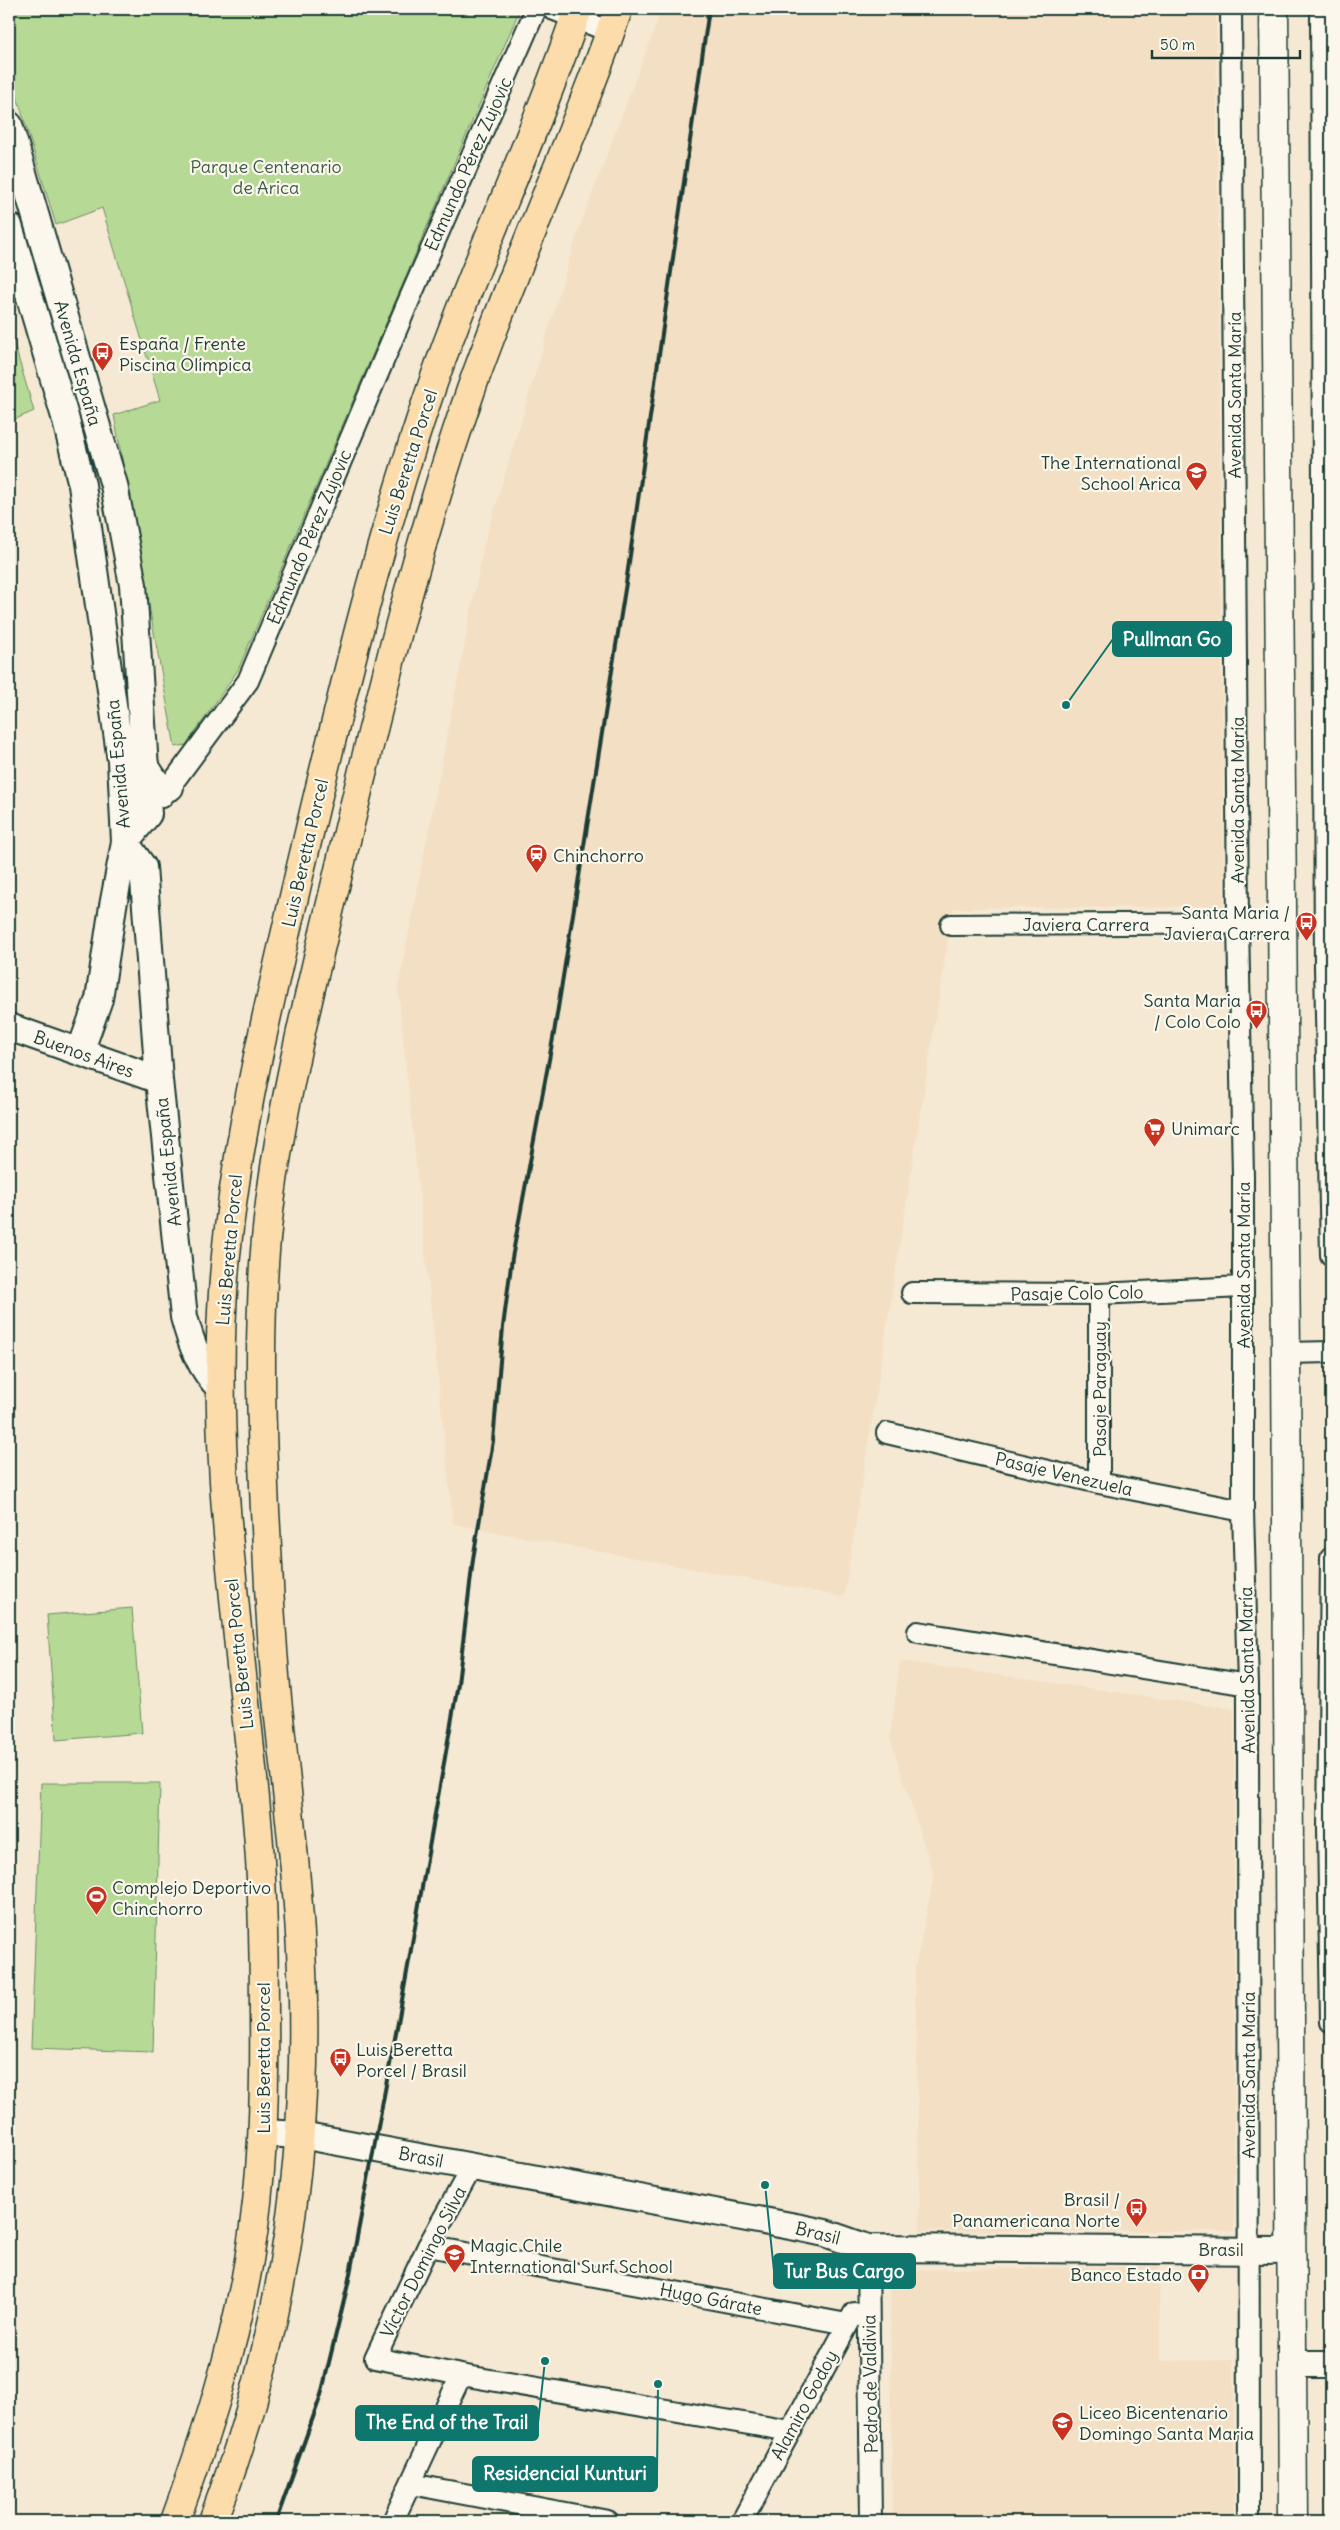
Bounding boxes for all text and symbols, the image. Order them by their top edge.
scale bar [1152,28,1300,60]
text: 50 m [1160,35,1195,54]
street label: Edmundo Pérez Zujovic [419,73,517,255]
park label: Parque Centenario de Arica [190,155,342,199]
street label: Avenida España [49,298,107,428]
street label: Avenida Santa María [1223,311,1246,479]
place label: España / Frente Piscina Olímpica [119,332,252,376]
bus stop icon: España / Frente Piscina Olímpica [91,341,115,372]
street label: Luis Beretta Porcel [374,386,442,538]
street label: Edmundo Pérez Zujovic [262,446,356,628]
place label: The International School Arica [1041,451,1181,495]
school or university icon: The International School Arica [1185,460,1209,491]
callout: Pullman Go [1113,622,1231,656]
text: Pullman Go [1123,627,1222,651]
street label: Avenida España [101,698,135,830]
street label: Avenida Santa María [1226,716,1249,884]
street label: Luis Beretta Porcel [277,777,333,929]
station icon: Chinchorro [525,843,549,874]
place label: Chinchorro [553,844,644,867]
place label: Santa Maria / Javiera Carrera [1163,901,1290,945]
bus stop icon: Santa Maria / Javiera Carrera [1294,910,1318,941]
street label: Javiera Carrera [1023,913,1149,936]
place label: Santa Maria / Colo Colo [1143,989,1241,1033]
bus stop icon: Santa Maria / Colo Colo [1245,998,1269,1029]
street label: Buenos Aires [31,1025,137,1083]
street label: Avenida España [150,1096,186,1228]
supermarket icon: Unimarc [1143,1116,1167,1147]
place label: Unimarc [1171,1117,1240,1140]
street label: Luis Beretta Porcel [211,1173,247,1327]
street label: Avenida Santa María [1232,1181,1255,1349]
street label: Pasaje Colo Colo [1010,1280,1144,1306]
street label: Pasaje Paraguay [1088,1321,1111,1457]
street label: Pasaje Venezuela [993,1447,1135,1501]
street label: Luis Beretta Porcel [220,1577,258,1731]
street label: Avenida Santa María [1234,1586,1260,1754]
place label: Complejo Deportivo Chinchorro [112,1876,271,1920]
sports icon: Complejo Deportivo Chinchorro [84,1885,108,1916]
street label: Luis Beretta Porcel [252,1982,275,2134]
street label: Avenida Santa María [1237,1991,1260,2159]
place label: Luis Beretta Porcel / Brasil [356,2038,467,2082]
bus stop icon: Luis Beretta Porcel / Brasil [328,2047,352,2078]
street label: Brasil [396,2141,446,2173]
street label: Víctor Domingo Silva [375,2182,471,2342]
place label: Brasil / Panamericana Norte [952,2188,1120,2232]
bus stop icon: Brasil / Panamericana Norte [1124,2197,1148,2228]
street label: Brasil [793,2216,843,2250]
place label: Magic Chile International Surf School [470,2234,673,2278]
street label: Brasil [1198,2238,1244,2261]
school or university icon: Magic Chile International Surf School [442,2243,466,2274]
callout: Tur Bus Cargo [774,2254,915,2288]
text: Tur Bus Cargo [784,2259,905,2283]
bank icon: Banco Estado [1186,2262,1210,2293]
place label: Banco Estado [1070,2263,1182,2286]
street label: Hugo Gárate [658,2278,764,2320]
street label: Pedro de Valdivia [857,2314,883,2454]
street label: Alamiro Godoy [765,2346,843,2464]
place label: Liceo Bicentenario Domingo Santa Maria [1079,2401,1254,2445]
callout: The End of the Trail [356,2406,538,2440]
text: The End of the Trail [366,2410,528,2434]
school or university icon: Liceo Bicentenario Domingo Santa Maria [1051,2410,1075,2441]
callout: Residencial Kunturi [473,2457,657,2491]
text: Residencial Kunturi [483,2461,647,2485]

